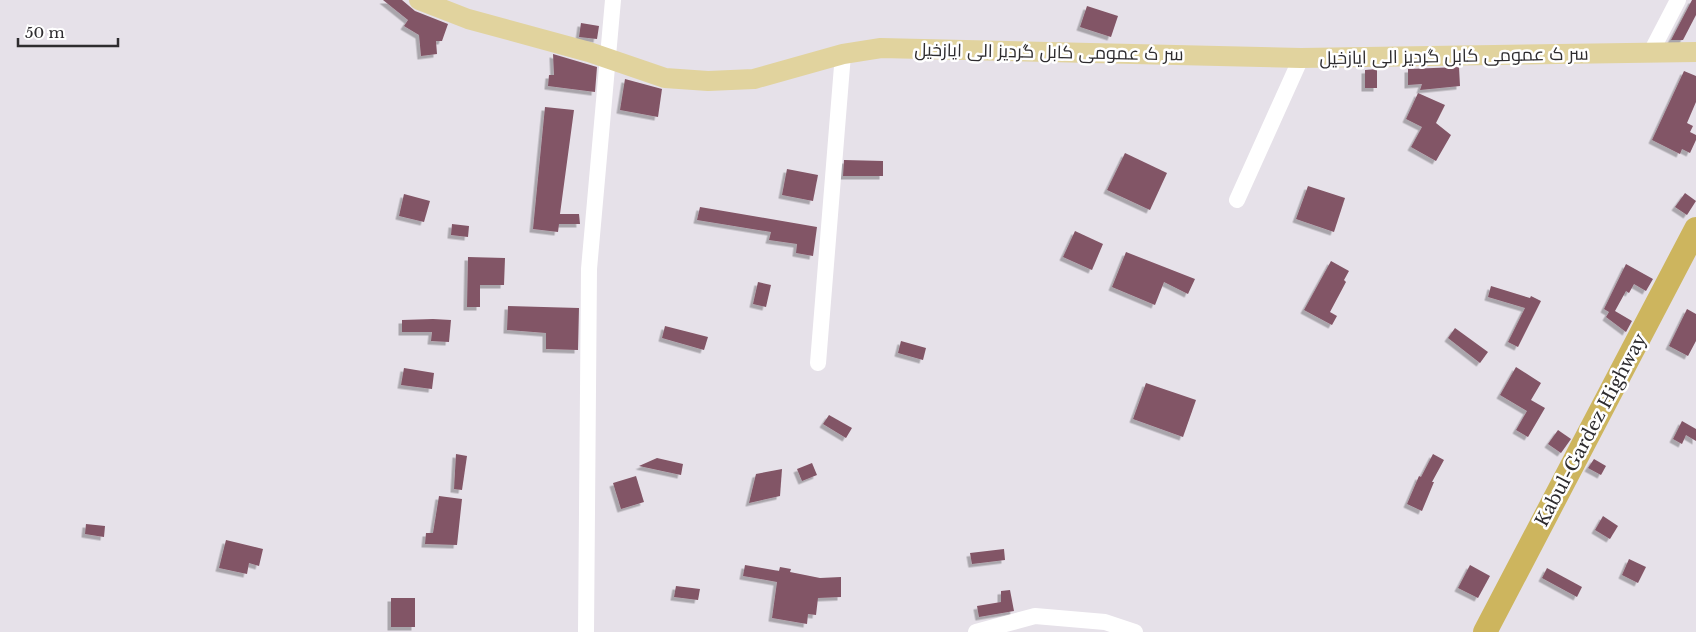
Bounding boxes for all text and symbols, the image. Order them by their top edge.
scale bar [18,15,118,47]
text: 50 m [25,23,65,42]
street label: سر ک عمومی کابل گردیز الی ایازخیل [914,39,1184,65]
street label: سر ک عمومی کابل گردیز الی ایازخیل [1319,43,1589,69]
street label: Kabul-Gardez Highway [1531,329,1652,530]

